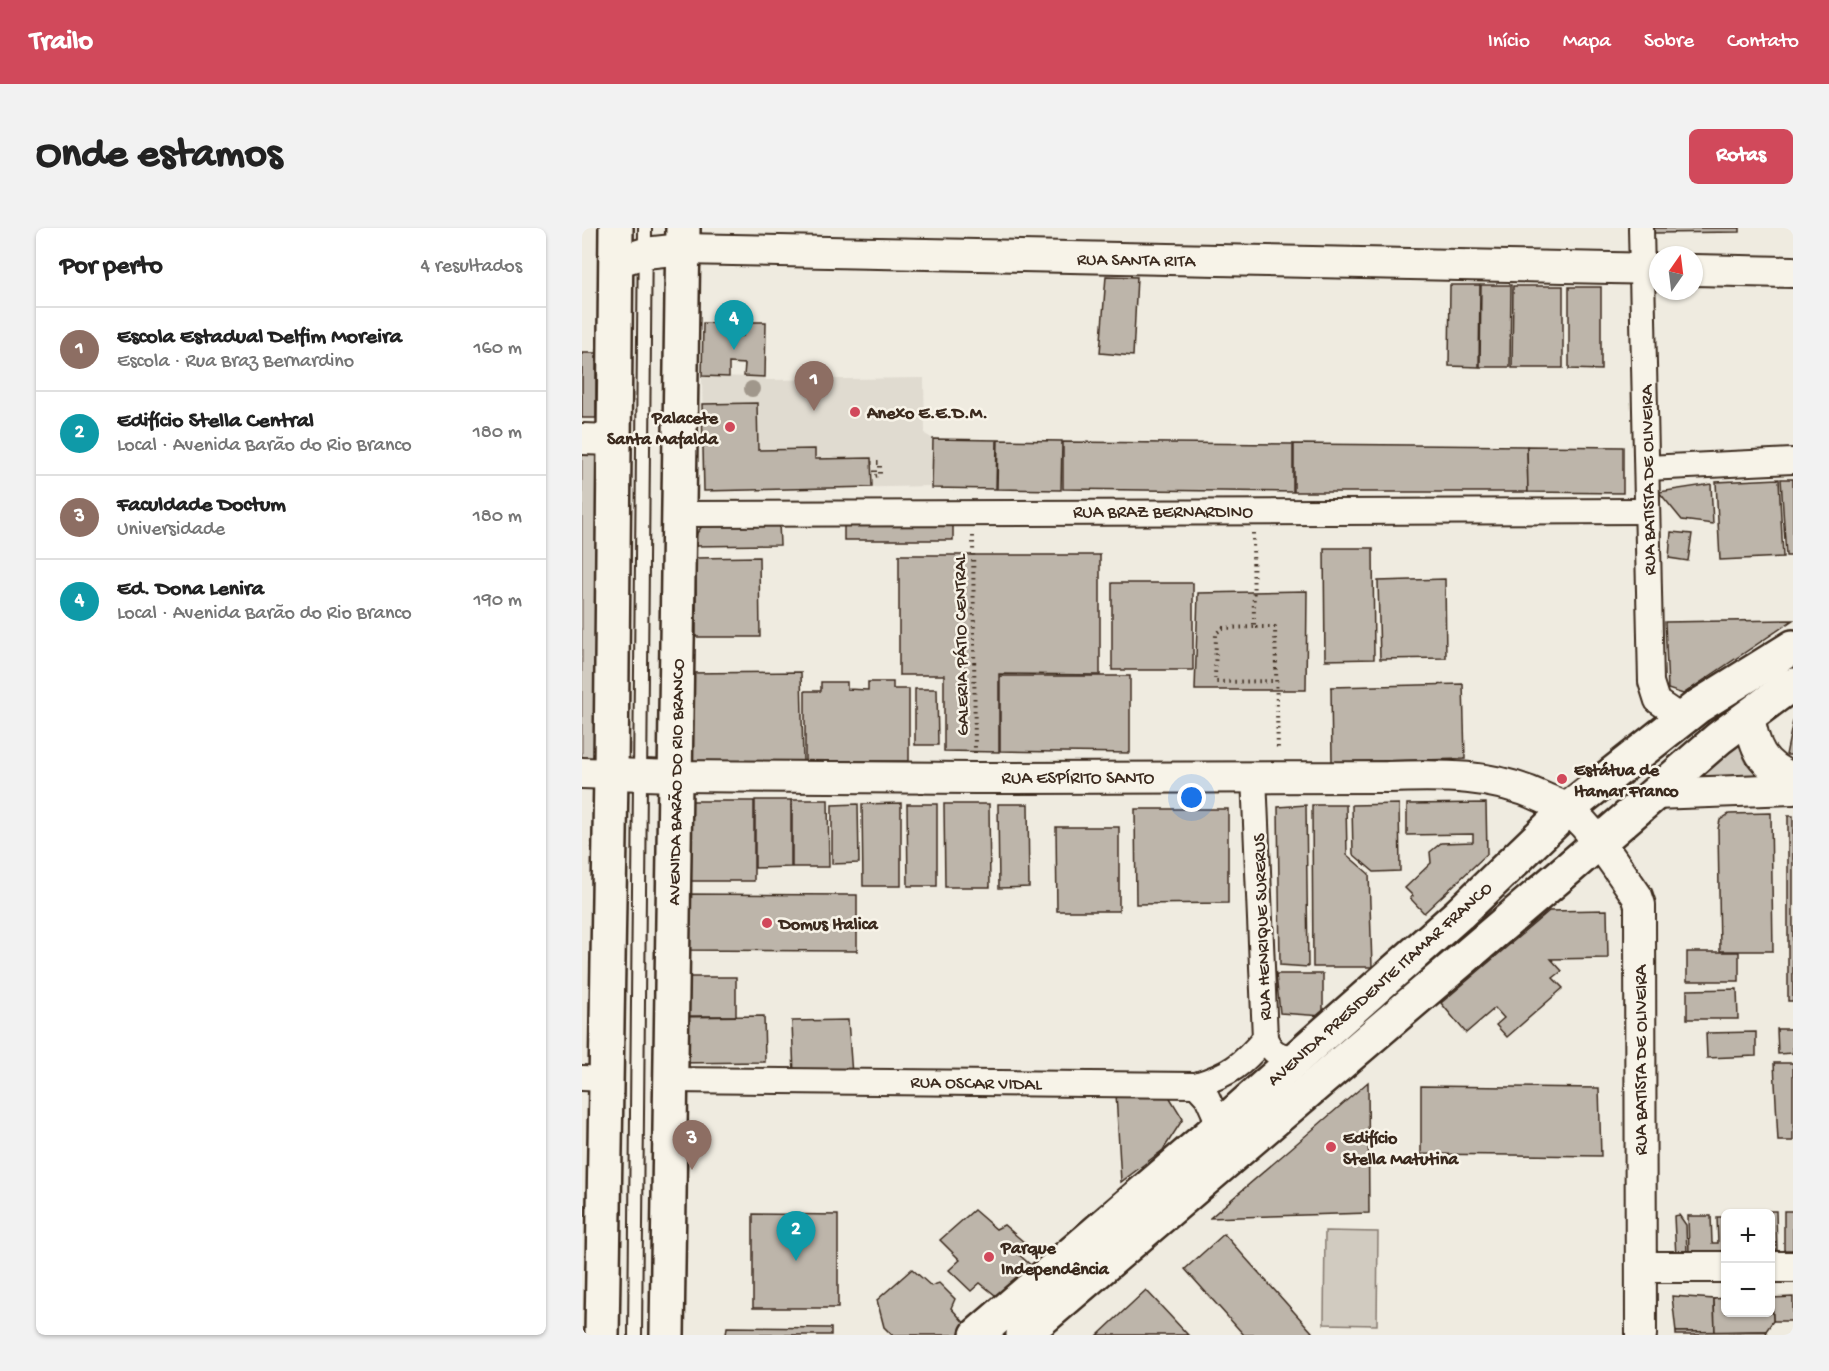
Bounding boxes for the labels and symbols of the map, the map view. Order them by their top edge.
north arrow [1649,246,1703,300]
street label: RUA SANTA RITA [1077,250,1197,273]
pin: 4 [714,300,754,350]
pin: 1 [794,362,834,411]
street label: RUA BATISTA DE OLIVEIRA [1637,383,1662,575]
place label: Anexo E.E.D.M. [866,404,988,425]
marker: Anexo E.E.D.M. [848,405,862,419]
place label: Palacete Santa Mafalda [607,409,719,451]
marker: Palacete Santa Mafalda [723,420,737,434]
street label: RUA BRAZ BERNARDINO [1073,503,1253,524]
street label: GALERIA PÁTIO CENTRAL [949,553,975,736]
street label: AVENIDA BARÃO DO RIO BRANCO [665,658,690,906]
place label: Estátua de Itamar Franco [1574,761,1679,803]
street label: RUA ESPÍRITO SANTO [1002,769,1155,790]
marker: Estátua de Itamar Franco [1555,772,1569,786]
your location [1177,783,1206,812]
street label: RUA HENRIQUE SURERUS [1250,832,1277,1021]
street label: AVENIDA PRESIDENTE ITAMAR FRANCO [1264,878,1497,1091]
place label: Domus Italica [777,915,879,936]
marker: Domus Italica [760,916,774,930]
street label: RUA BATISTA DE OLIVEIRA [1632,963,1653,1155]
street label: RUA OSCAR VIDAL [910,1073,1043,1096]
pin: 3 [672,1120,712,1170]
place label: Edifício Stella Matutina [1343,1129,1459,1171]
marker: Edifício Stella Matutina [1324,1140,1338,1154]
pin: 2 [776,1212,816,1261]
place label: Parque Independência [1000,1239,1110,1281]
marker: Parque Independência [982,1250,996,1264]

